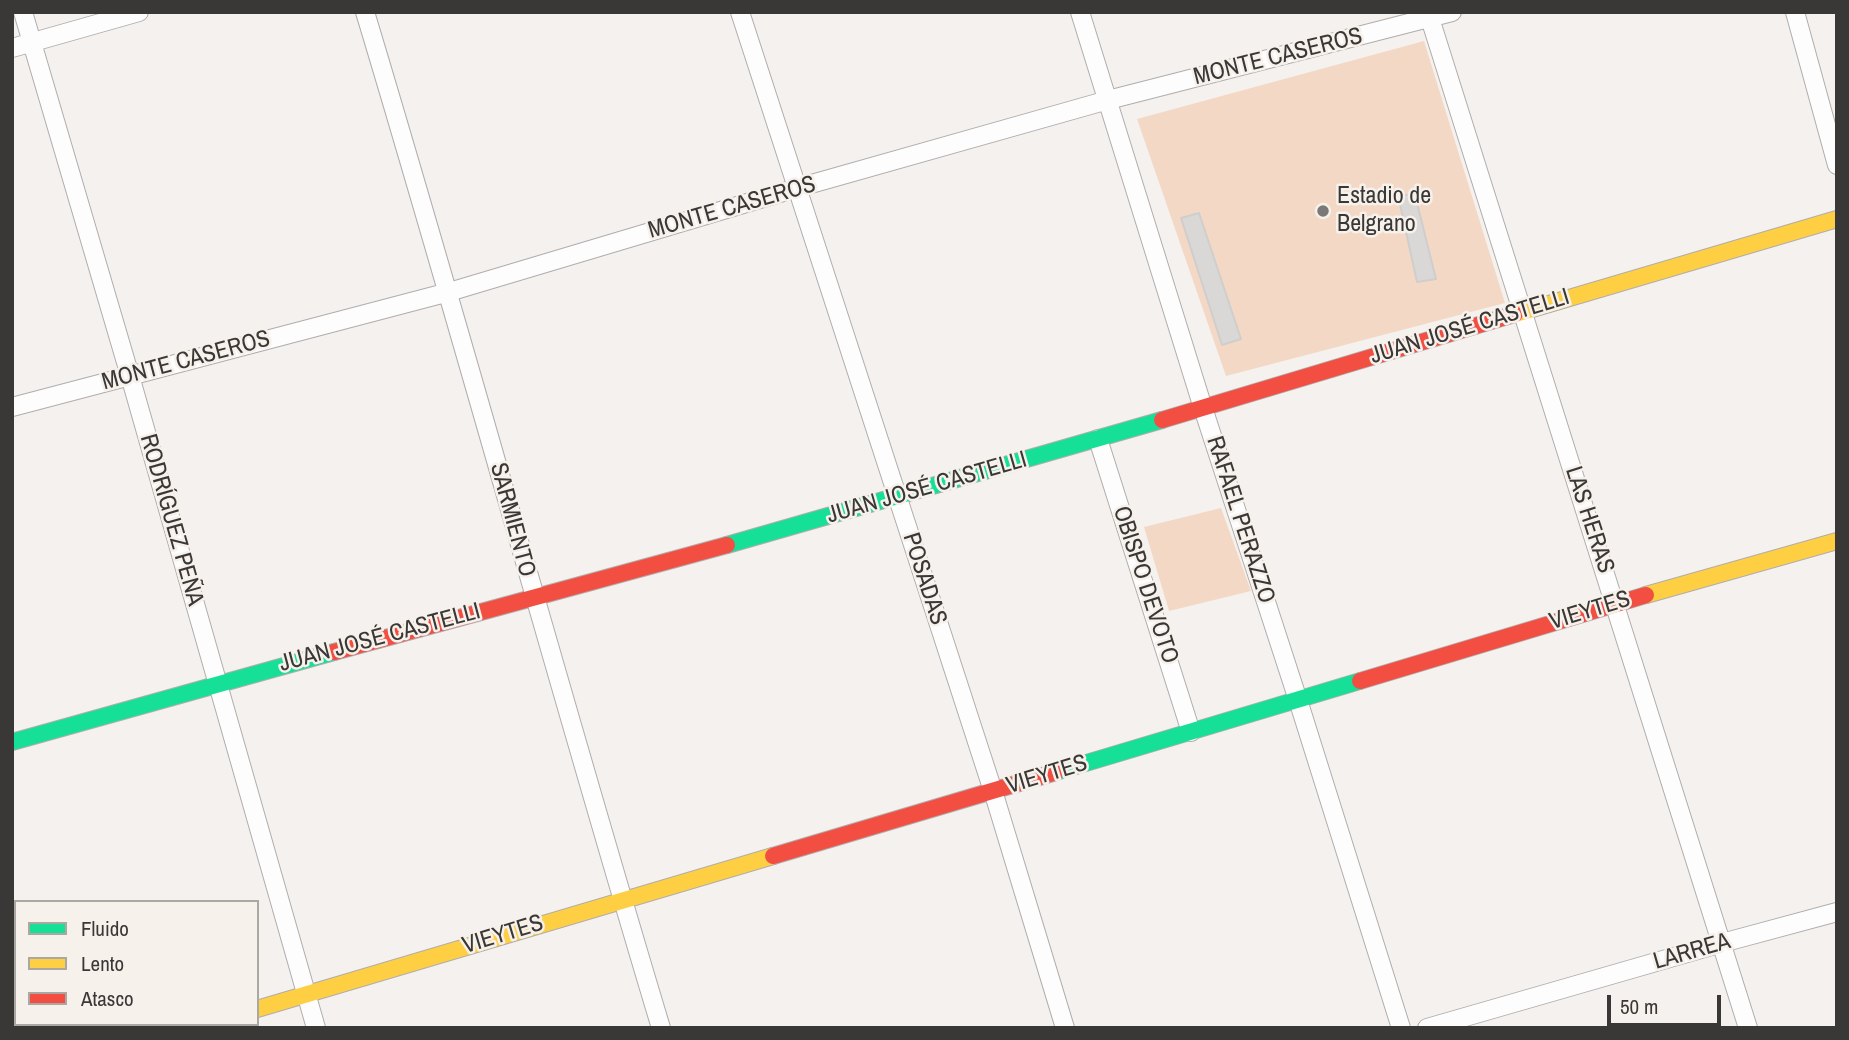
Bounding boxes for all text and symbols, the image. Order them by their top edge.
street label: MONTE CASEROS [1191,22,1365,92]
street label: MONTE CASEROS [645,170,819,246]
place label: Estadio de Belgrano [1337,183,1431,239]
marker: Estadio de Belgrano [1315,203,1331,219]
street label: JUAN JOSÉ CASTELLI [1367,283,1573,371]
street label: MONTE CASEROS [99,325,273,397]
street label: RODRÍGUEZ PEÑA [133,431,209,609]
street label: RAFAEL PERAZZO [1199,433,1281,607]
street label: JUAN JOSÉ CASTELLI [824,446,1030,530]
street label: SARMIENTO [483,460,541,580]
street label: LAS HERAS [1558,463,1620,577]
street label: OBISPO DEVOTO [1106,503,1184,667]
street label: POSADAS [896,529,952,629]
street label: VIEYTES [1546,585,1634,637]
street label: JUAN JOSÉ CASTELLI [276,597,484,679]
street label: VIEYTES [1003,749,1091,801]
legend [14,900,259,1026]
street label: VIEYTES [459,909,547,961]
text: Fluido [81,914,129,943]
street label: LARREA [1650,927,1734,977]
text: Lento [81,949,124,978]
scale bar [1611,981,1725,1025]
text: Atasco [81,984,134,1013]
text: 50 m [1620,992,1658,1021]

